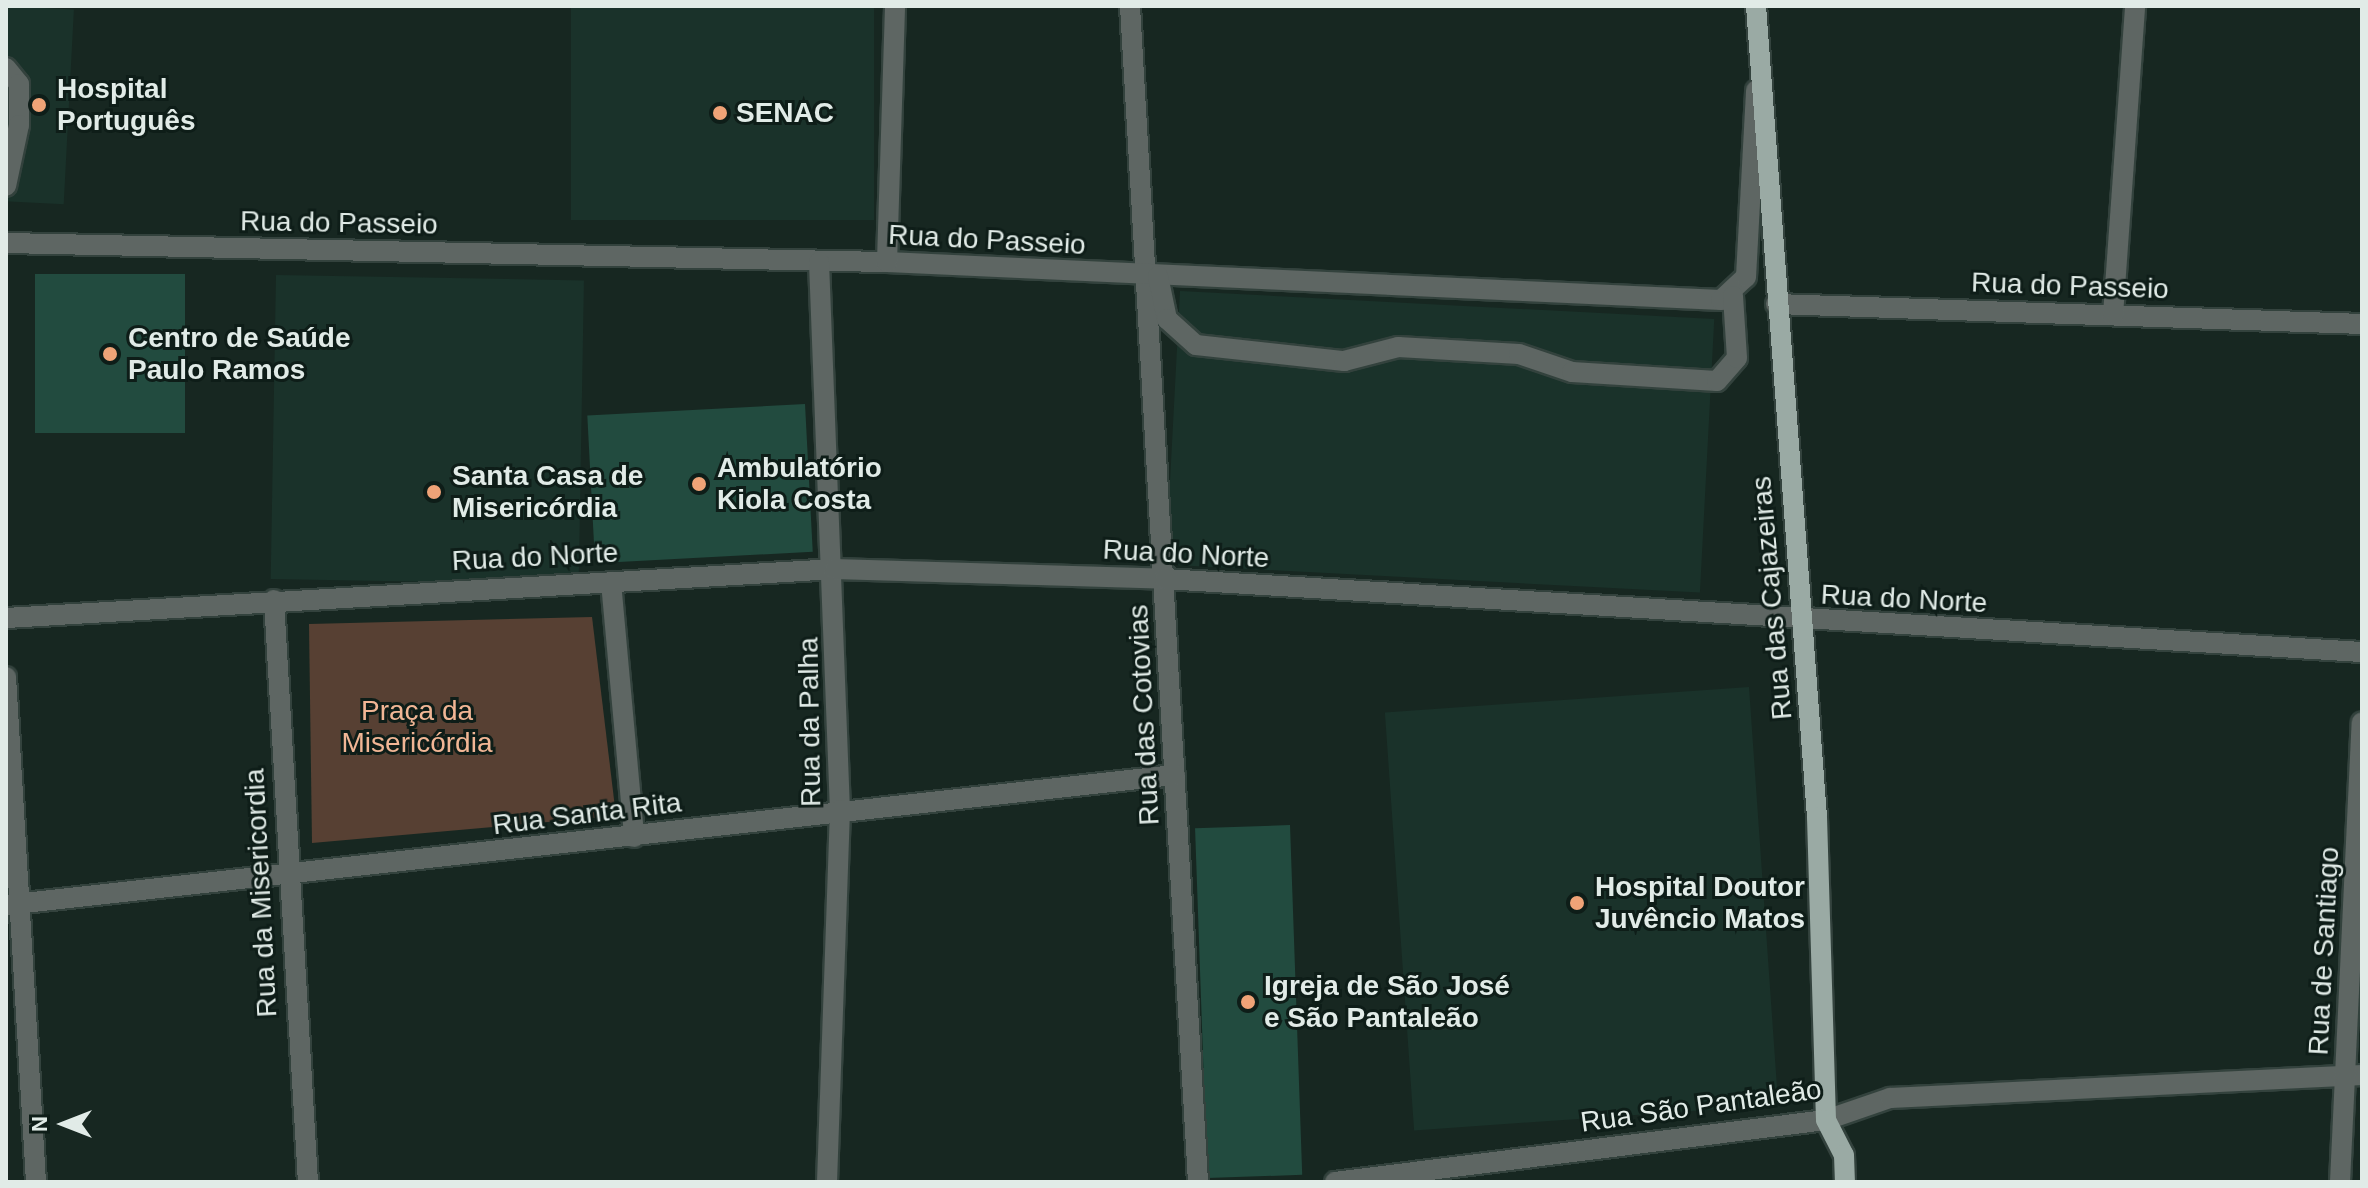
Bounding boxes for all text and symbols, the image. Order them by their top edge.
place label: Hospital Português [57,72,195,138]
marker: Hospital Português [28,94,50,116]
place label: SENAC [736,96,834,130]
marker: SENAC [711,104,729,122]
street label: Rua do Passeio [240,204,438,242]
street label: Rua do Passeio [887,218,1087,262]
street label: Rua do Passeio [1971,266,2169,306]
place label: Centro de Saúde Paulo Ramos [128,321,350,387]
marker: Centro de Saúde Paulo Ramos [99,343,121,365]
place label: Ambulatório Kiola Costa [717,451,882,517]
place label: Santa Casa de Misericórdia [452,459,643,525]
marker: Ambulatório Kiola Costa [688,473,710,495]
street label: Rua das Cajazeiras [1745,475,1799,721]
marker: Santa Casa de Misericórdia [423,481,445,503]
street label: Rua do Norte [1102,533,1270,575]
street label: Rua do Norte [451,536,619,578]
street label: Rua do Norte [1820,578,1988,620]
street label: Rua das Cotovias [1121,604,1167,826]
street label: Rua da Palha [792,637,828,807]
park label: Praça da Misericórdia [342,694,492,760]
street label: Rua da Misericordia [238,768,284,1018]
street label: Rua Santa Rita [491,786,683,842]
street label: Rua de Santiago [2302,846,2346,1056]
place label: Hospital Doutor Juvêncio Matos [1595,870,1805,936]
marker: Hospital Doutor Juvêncio Matos [1566,892,1588,914]
place label: Igreja de São José e São Pantaleão [1264,969,1510,1035]
marker: Igreja de São José e São Pantaleão [1239,993,1257,1011]
street label: Rua São Pantaleão [1578,1072,1824,1140]
north arrow [24,1084,104,1164]
text: N [27,1116,52,1132]

